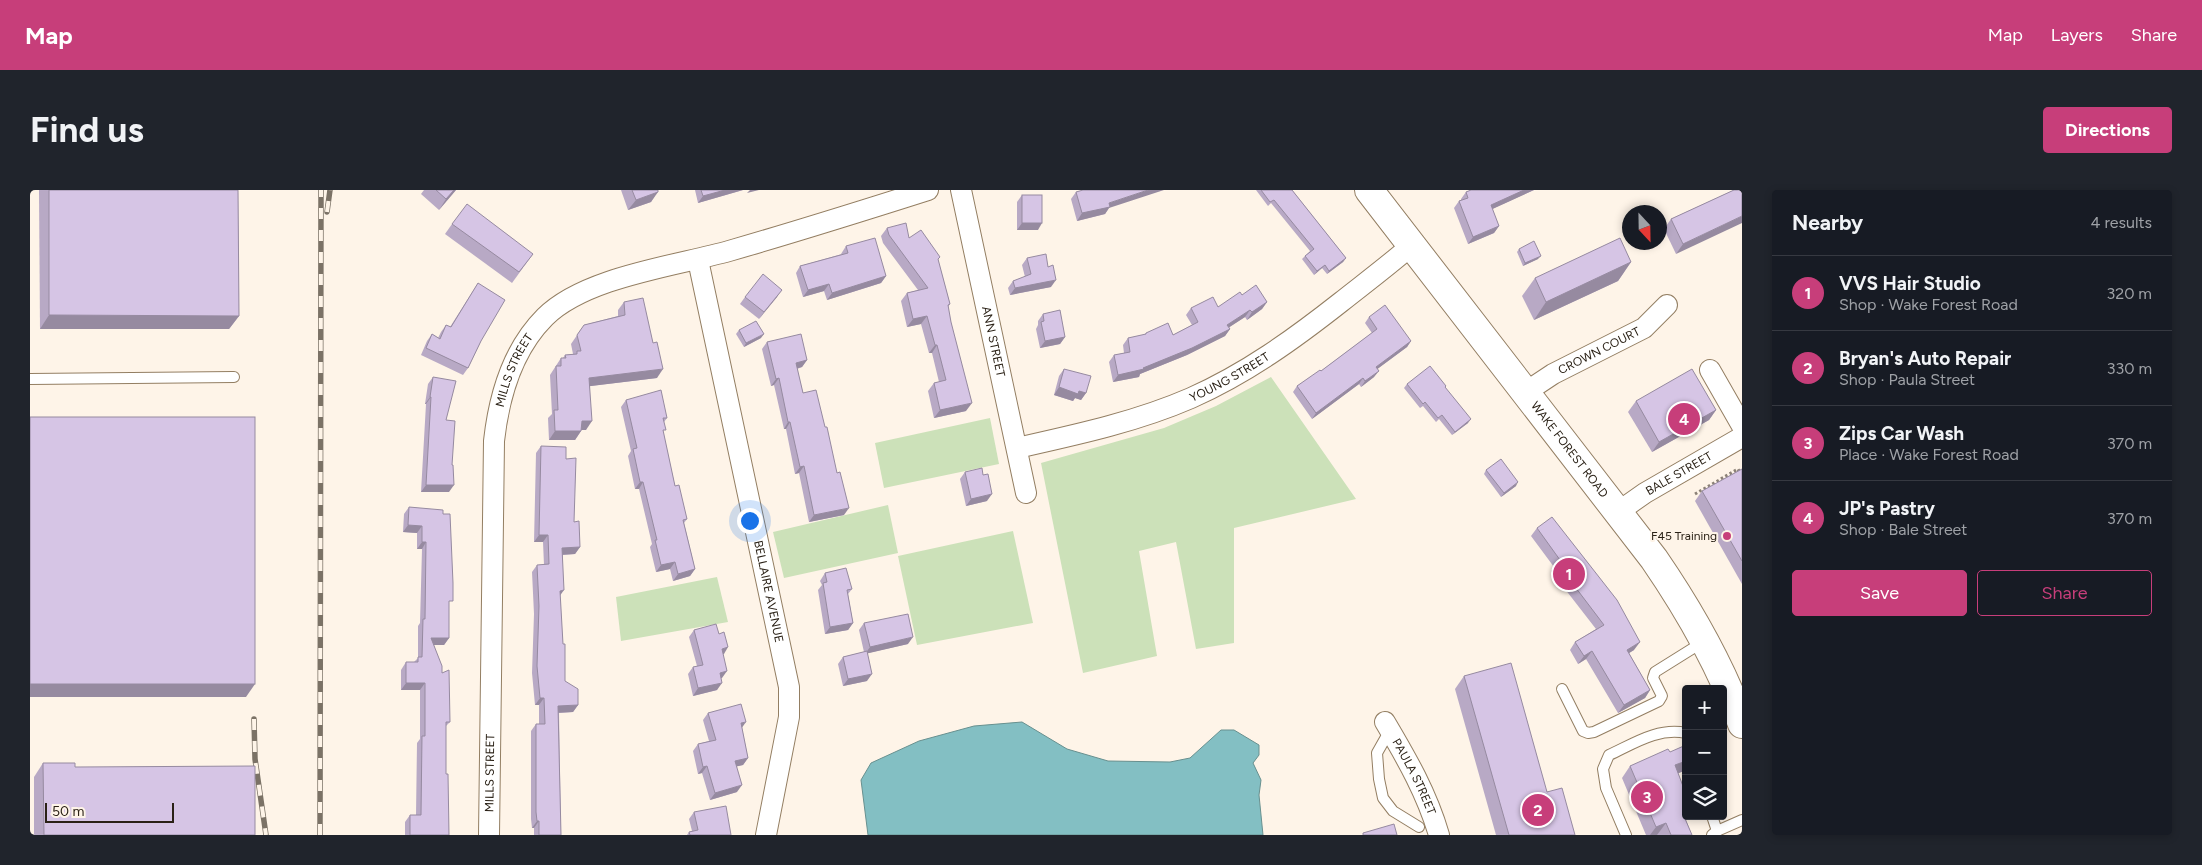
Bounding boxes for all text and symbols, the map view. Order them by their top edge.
text: Map [25,21,73,50]
text: Map [1988,24,2023,46]
text: Layers [2051,24,2103,46]
text: Share [2131,24,2177,46]
button: Directions [2043,107,2172,153]
text: Find us [30,109,144,151]
north arrow [1622,205,1667,250]
text: Nearby [1792,210,1863,235]
text: 4 results [2091,213,2152,232]
text: VVS Hair Studio [1839,272,1981,295]
text: 1 [1805,284,1811,303]
text: 320 m [2107,284,2152,303]
text: Shop · Wake Forest Road [1839,295,2018,314]
street label: ANN STREET [979,305,1008,379]
street label: CROWN COURT [1556,324,1643,377]
street label: MILLS STREET [493,331,536,408]
text: Bryan's Auto Repair [1839,347,2011,370]
street label: YOUNG STREET [1187,349,1272,405]
text: 2 [1803,359,1813,378]
text: 330 m [2107,359,2152,378]
text: Shop · Paula Street [1839,370,1975,389]
street label: WAKE FOREST ROAD [1528,399,1611,500]
pin: 4 [1668,400,1700,438]
text: Zips Car Wash [1839,422,1964,445]
text: 3 [1804,434,1812,453]
text: 370 m [2107,434,2152,453]
text: Place · Wake Forest Road [1839,445,2019,464]
street label: BALE STREET [1643,449,1715,498]
text: JP's Pastry [1839,497,1935,520]
your location [737,508,763,534]
text: 4 [1803,509,1813,528]
text: 370 m [2107,509,2152,528]
text: Shop · Bale Street [1839,520,1967,539]
place label: F45 Training [1651,529,1717,543]
marker: F45 Training [1721,530,1733,542]
street label: BELLAIRE AVENUE [751,539,786,644]
pin: 1 [1553,555,1585,593]
button: Save [1792,570,1967,616]
button: Share [1977,570,2152,616]
map controls [1682,685,1727,820]
button: + [1682,685,1727,730]
button: − [1682,730,1727,775]
street label: MILLS STREET [482,733,497,812]
street label: PAULA STREET [1389,736,1439,817]
button: layers [1682,775,1727,820]
pin: 3 [1631,778,1663,816]
pin: 2 [1522,791,1554,829]
scale bar [45,800,174,823]
text: 50 m [52,803,84,820]

